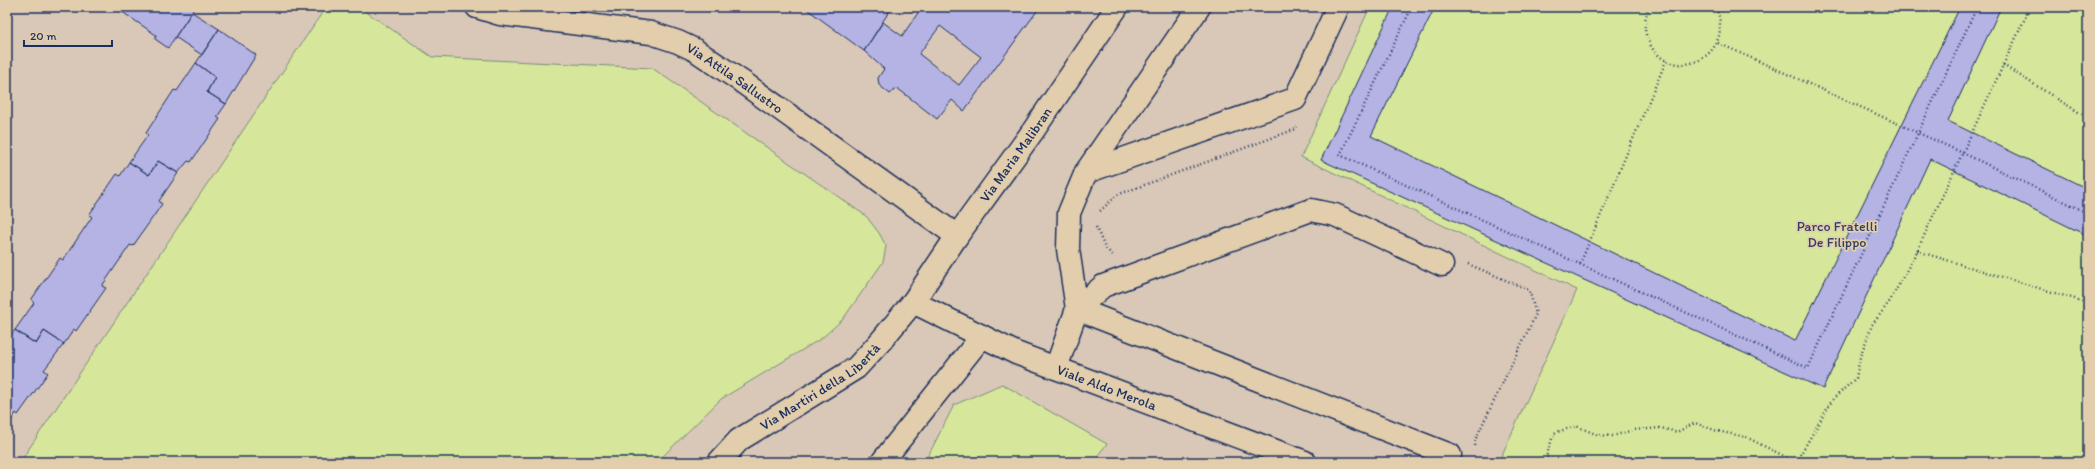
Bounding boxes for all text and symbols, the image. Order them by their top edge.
scale bar [24,22,112,48]
text: 20 m [30,29,57,43]
street label: Via Attila Sallustro [684,39,786,117]
street label: Via Maria Malibran [976,104,1056,206]
park label: Parco Fratelli De Filippo [1797,218,1877,251]
street label: Via Martiri della Libertà [757,339,884,434]
street label: Viale Aldo Merola [1054,361,1159,414]

